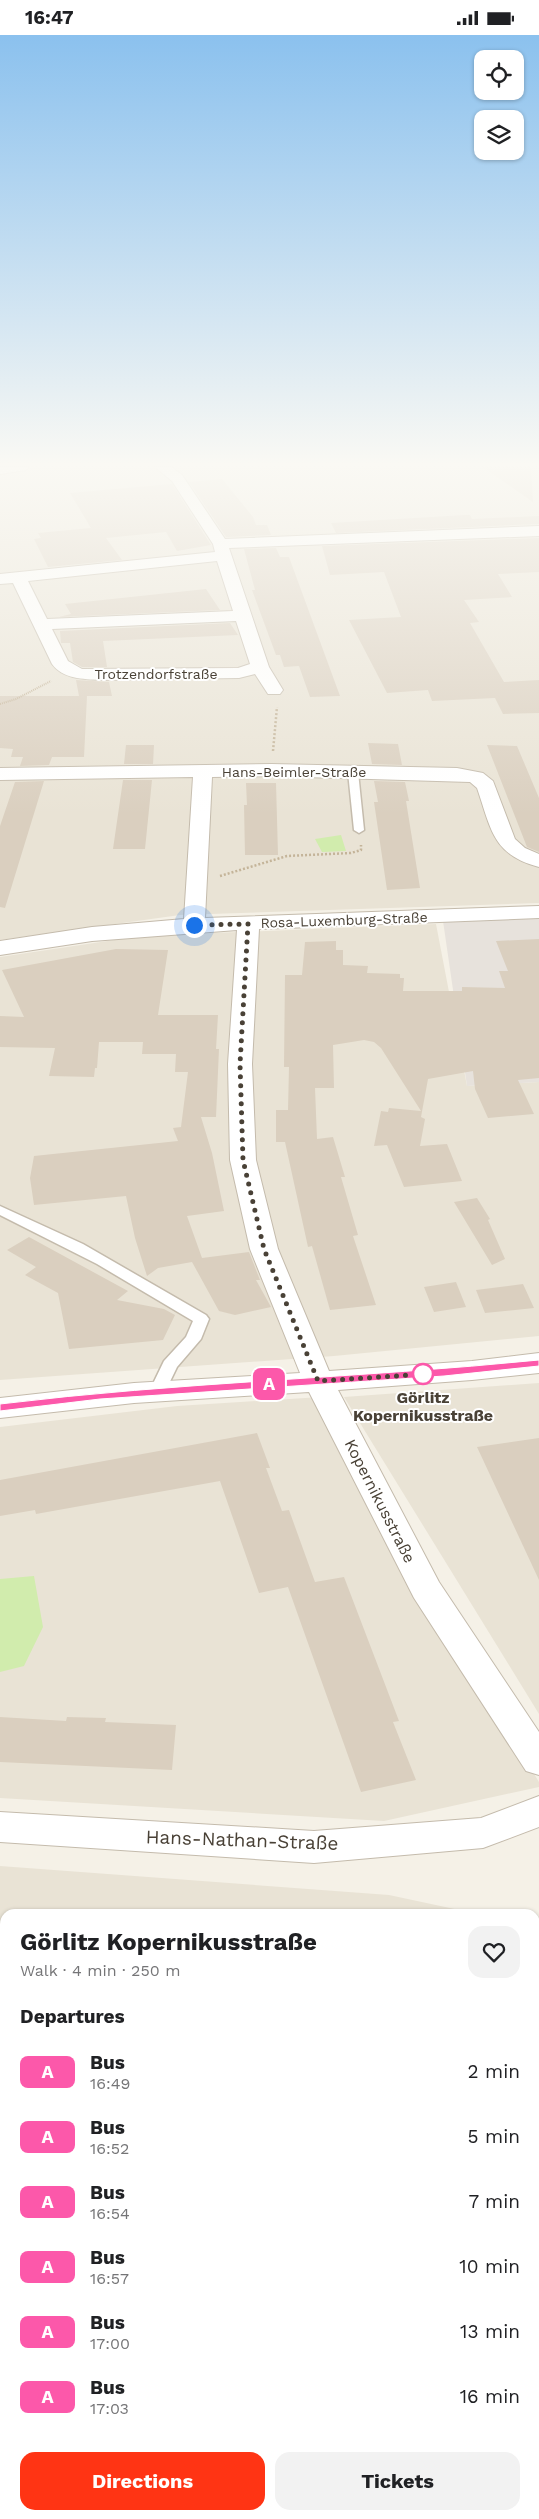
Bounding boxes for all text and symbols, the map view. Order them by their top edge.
text: 16:47 [25,6,74,29]
map controls [474,50,524,160]
button: locate [474,50,524,100]
button: layers [474,110,524,160]
street label: Trotzendorfstraße [94,666,218,682]
street label: Hans-Beimler-Straße [222,764,366,780]
street label: Rosa-Luxemburg-Straße [260,909,428,931]
your location [182,913,207,938]
marker: Görlitz Kopernikusstraße [412,1363,434,1385]
line badge: A [253,1368,285,1400]
text: A [263,1373,275,1394]
place label: Görlitz Kopernikusstraße [353,1388,493,1425]
street label: Kopernikusstraße [341,1436,419,1566]
street label: Hans-Nathan-Straße [145,1825,339,1855]
button: heart [468,1926,520,1978]
text: Görlitz Kopernikusstraße [20,1928,317,1956]
text: Walk · 4 min · 250 m [20,1961,180,1980]
text: Departures [20,2005,125,2028]
text: Bus [90,2051,125,2074]
text: 2 min [468,2060,520,2083]
text: A [41,2061,54,2082]
text: 16:49 [90,2074,130,2093]
text: Bus [90,2116,125,2139]
text: 5 min [468,2125,520,2148]
text: A [41,2126,54,2147]
text: 16:52 [90,2139,129,2158]
text: Bus [90,2181,125,2204]
text: 7 min [469,2190,520,2213]
text: A [41,2191,54,2212]
text: 16:54 [90,2204,130,2223]
text: Bus [90,2246,125,2269]
text: 10 min [459,2255,520,2278]
text: A [41,2256,54,2277]
text: 16:57 [90,2269,129,2288]
text: Bus [90,2311,125,2334]
text: 13 min [460,2320,520,2343]
text: A [41,2321,54,2342]
text: 17:00 [90,2334,130,2353]
text: Bus [90,2376,125,2399]
text: 16 min [460,2385,520,2408]
text: A [41,2386,54,2407]
text: 17:03 [90,2399,129,2418]
button: Directions [20,2452,265,2510]
button: Tickets [275,2452,520,2510]

